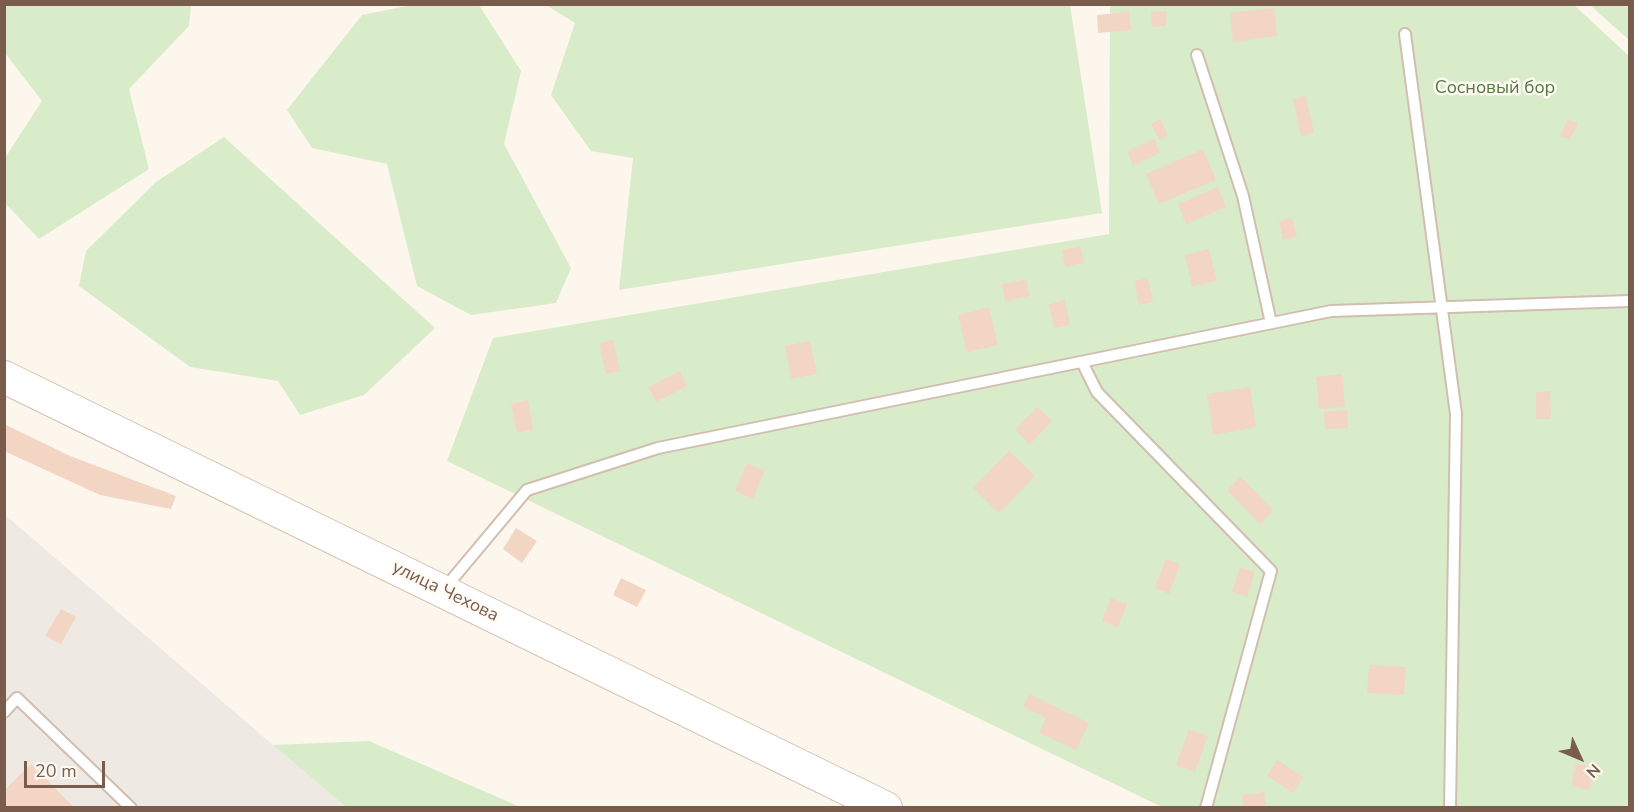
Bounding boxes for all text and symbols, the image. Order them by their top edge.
park label: Сосновый бор [1435,78,1555,100]
street label: улица Чехова [388,557,502,627]
north arrow [1550,728,1610,788]
scale bar [27,749,108,787]
text: 20 m [35,759,77,783]
text: N [1581,759,1605,782]

